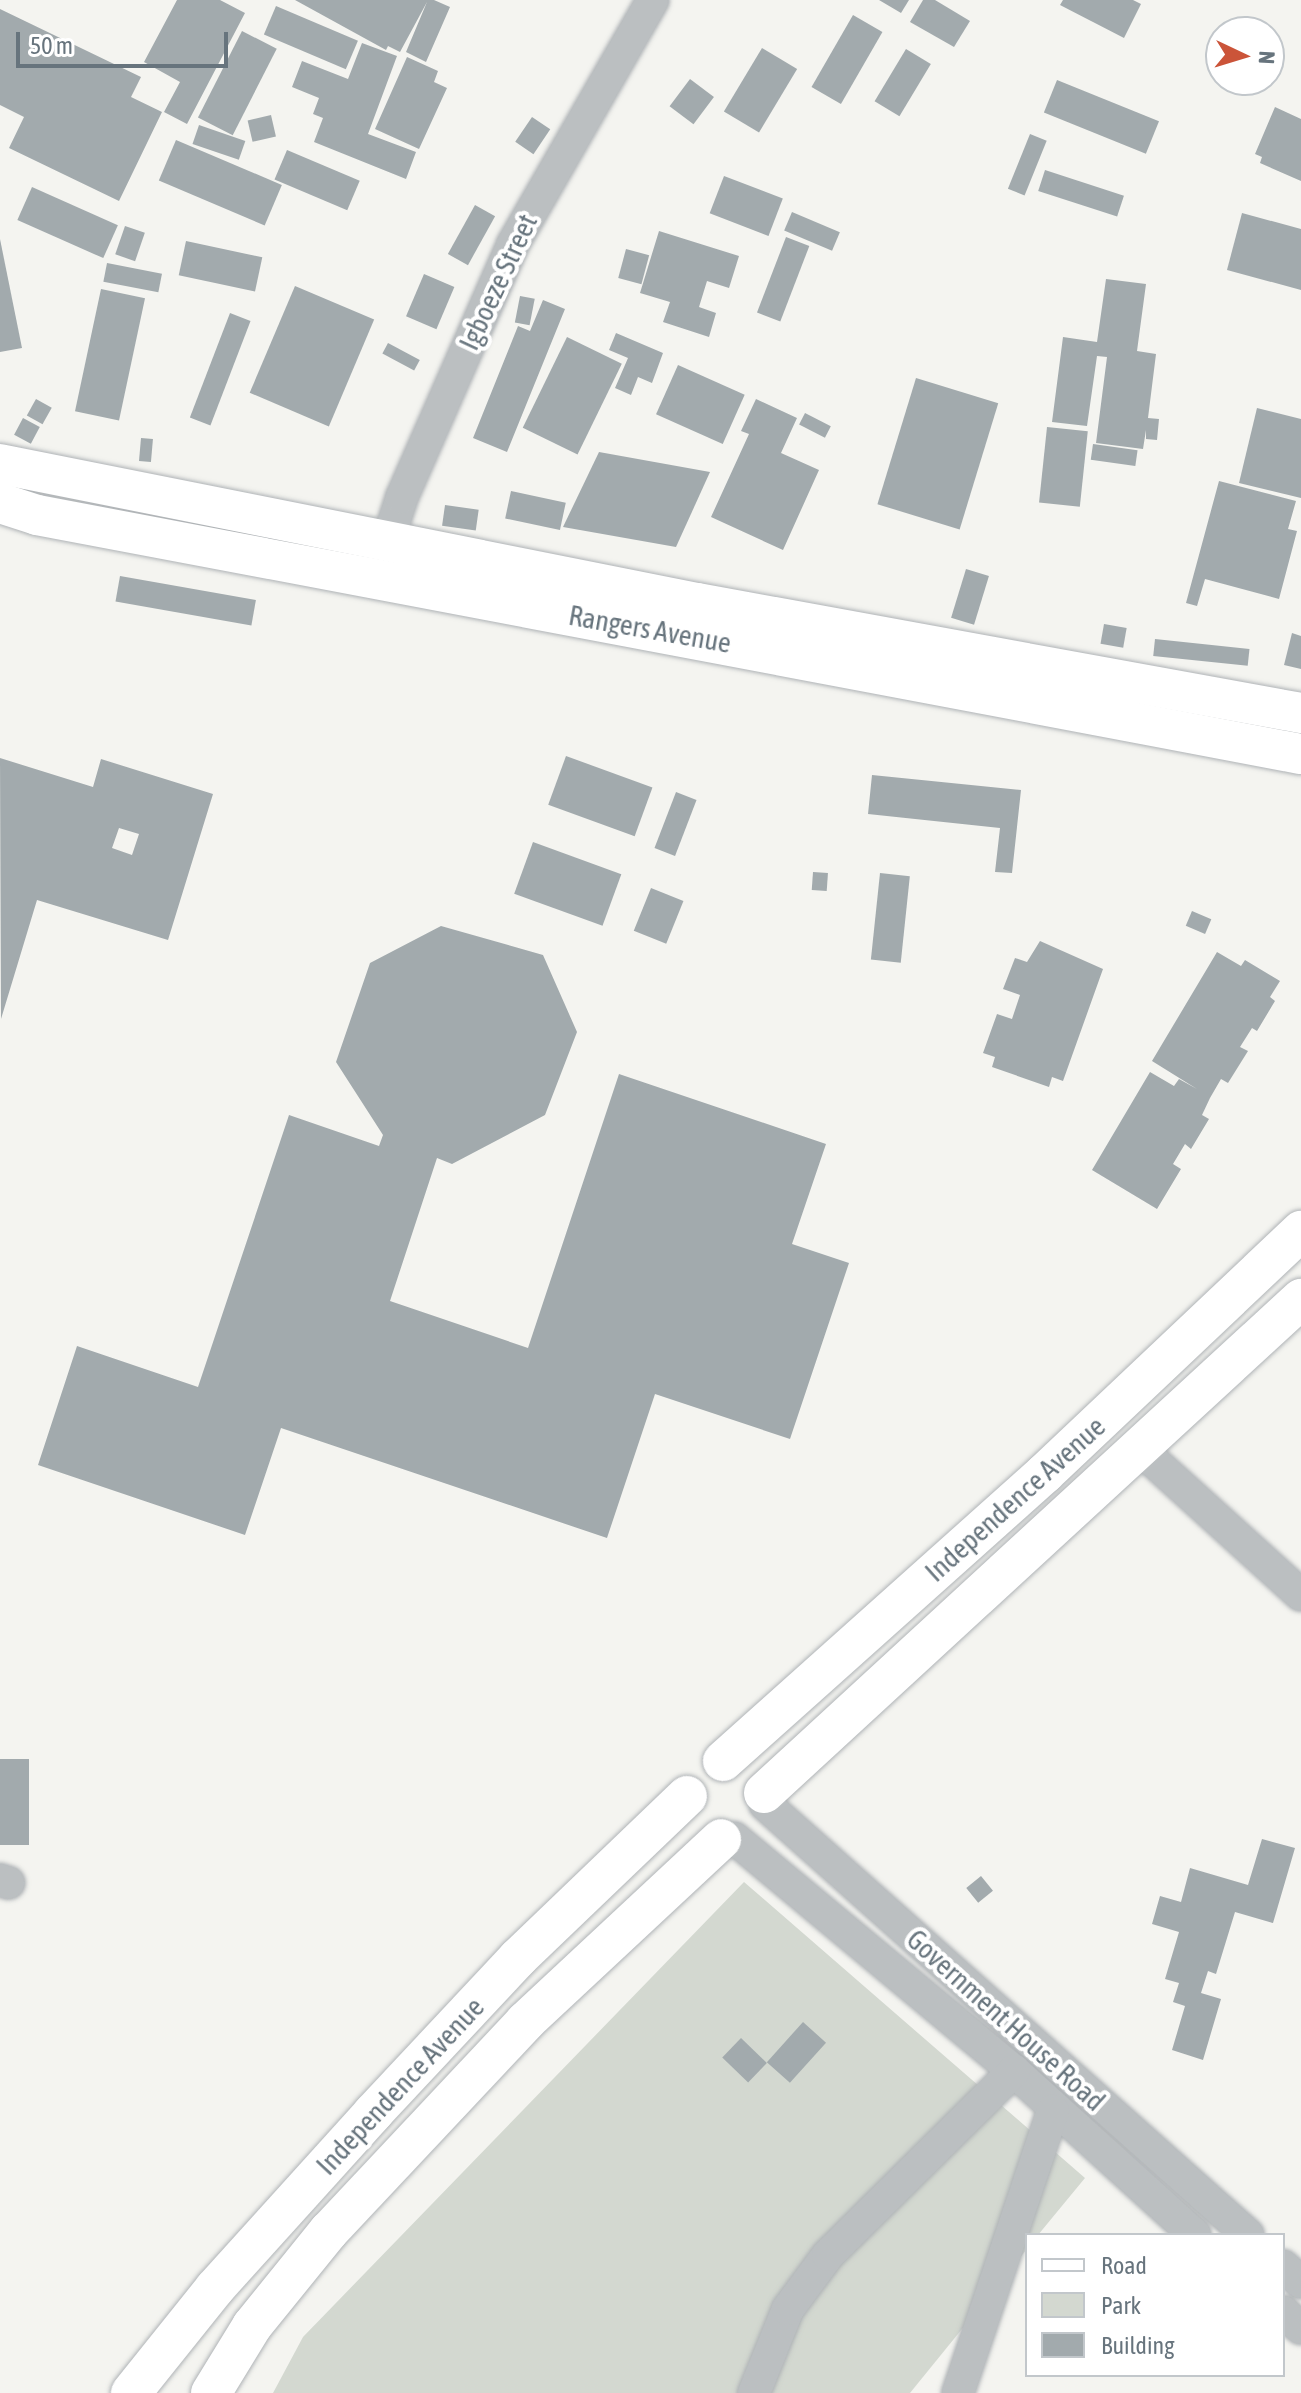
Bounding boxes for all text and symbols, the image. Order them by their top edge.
scale bar [20,16,232,66]
north arrow [1205,16,1285,96]
text: 50 m [30,32,73,59]
text: N [1254,50,1280,65]
street label: Igboeze Street [452,209,544,355]
street label: Rangers Avenue [566,598,734,660]
street label: Independence Avenue [918,1409,1112,1589]
street label: Government House Road [900,1922,1112,2118]
street label: Independence Avenue [309,1990,491,2182]
legend [1025,2233,1285,2377]
text: Road [1101,2252,1147,2279]
text: Park [1101,2292,1141,2319]
text: Building [1101,2332,1174,2359]

